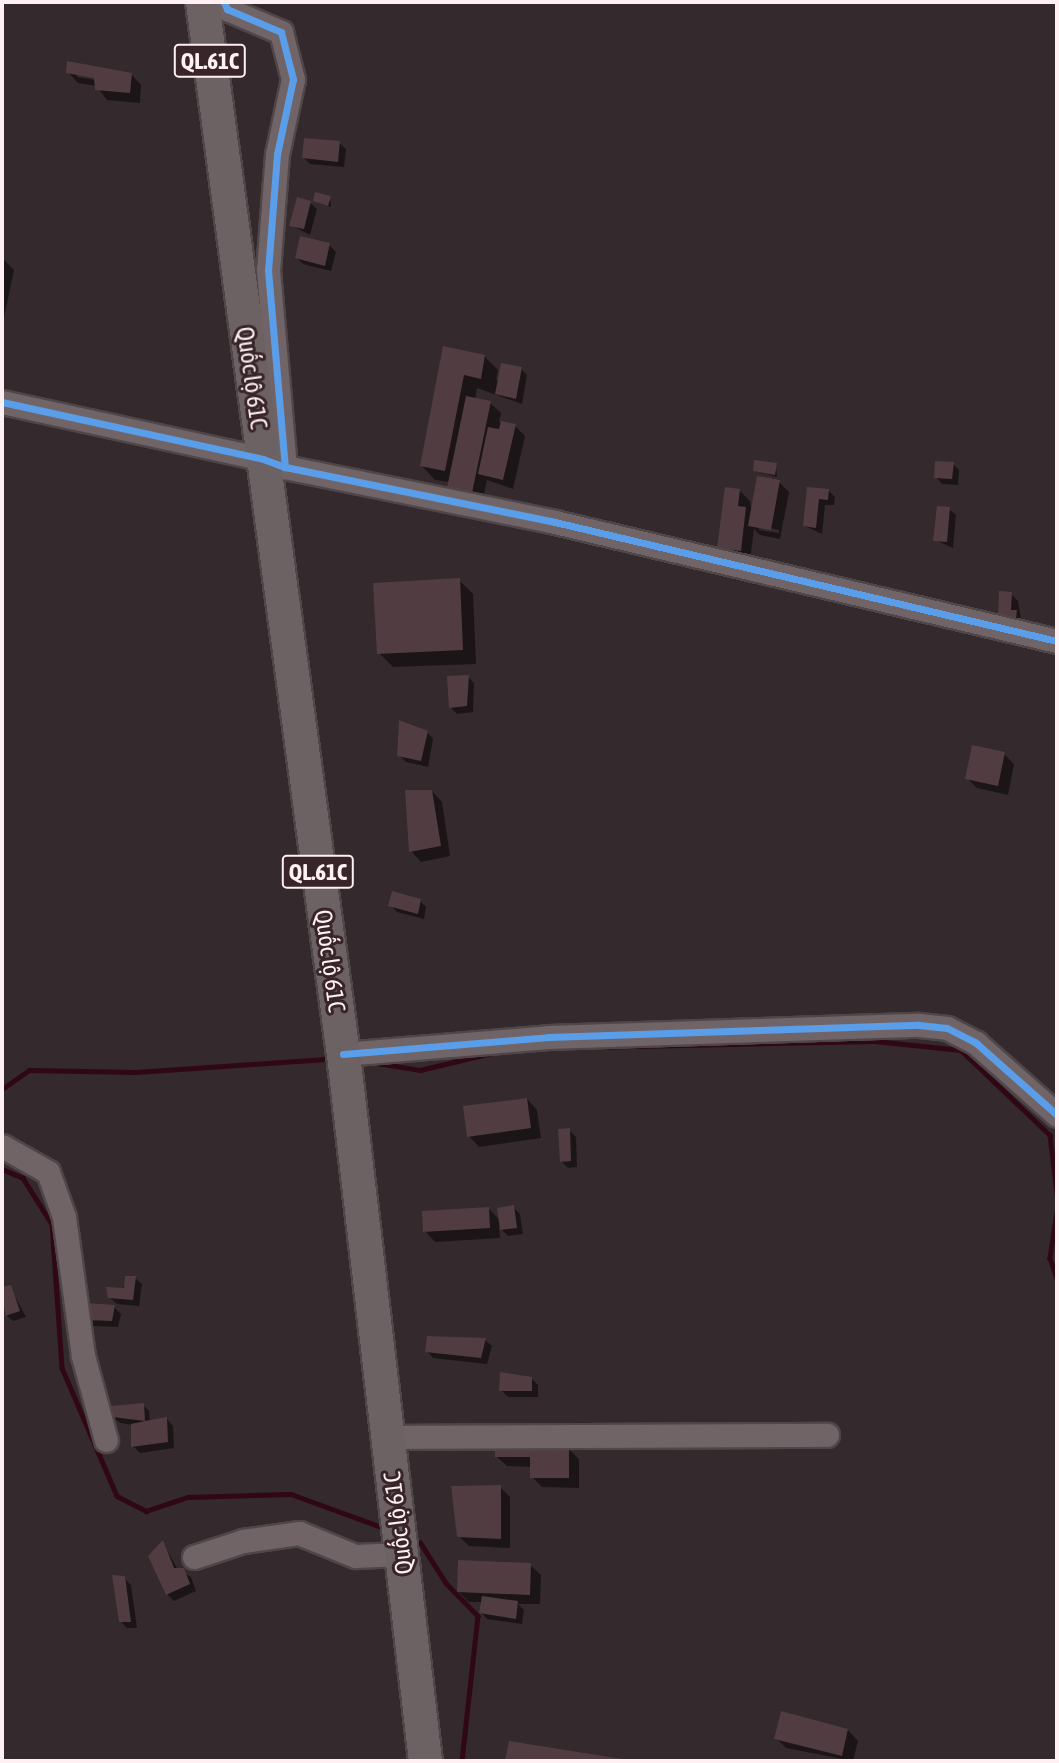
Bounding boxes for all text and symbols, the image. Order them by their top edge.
road number: QL.61C [173,41,247,80]
street label: Quốc lộ 61C [231,325,273,431]
road number: QL.61C [281,852,355,892]
street label: Quốc lộ 61C [309,908,351,1014]
street label: Quốc lộ 61C [377,1470,419,1576]

